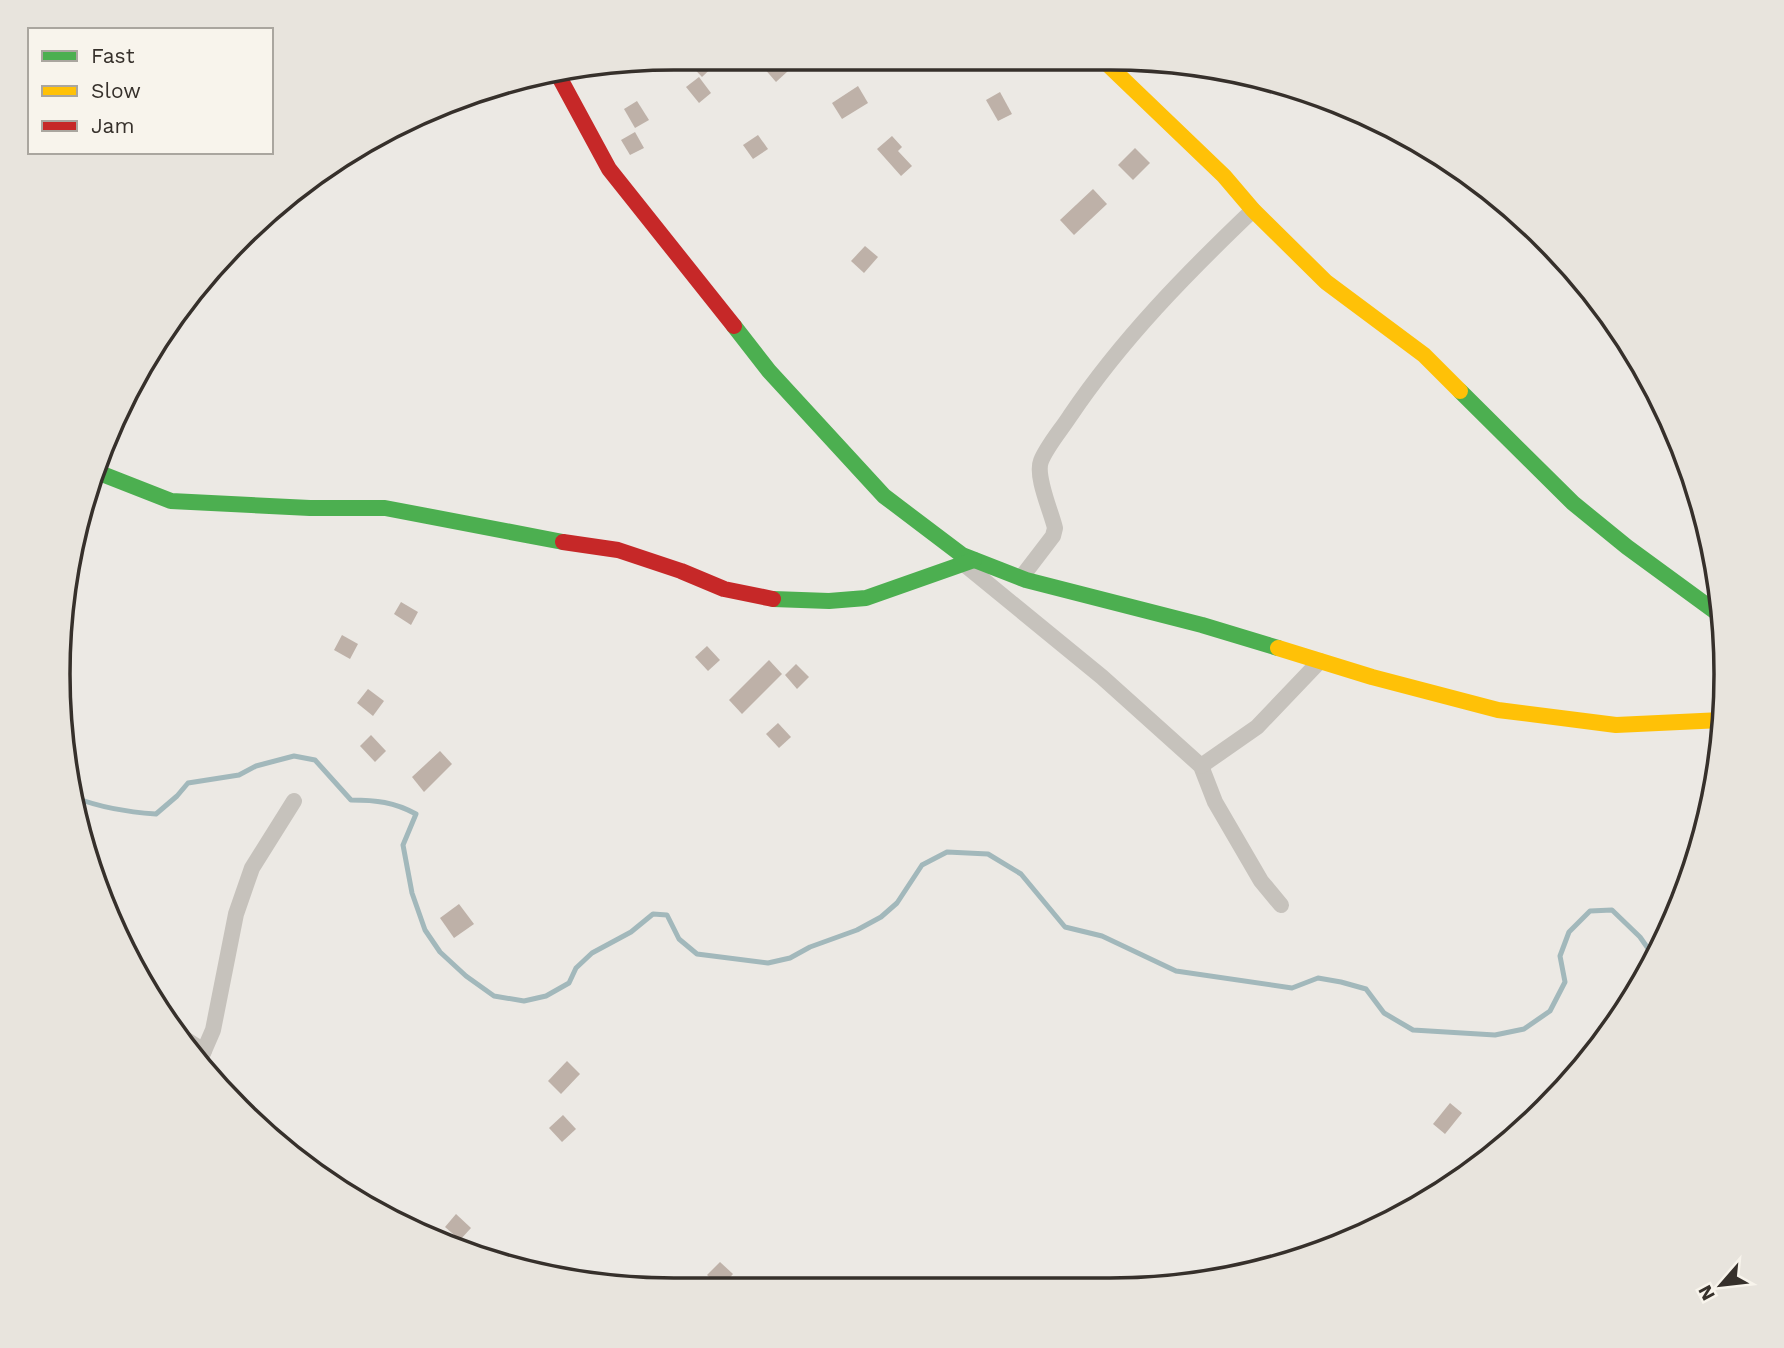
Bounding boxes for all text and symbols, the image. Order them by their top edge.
legend [28,28,273,154]
text: Fast [91,43,135,68]
text: Slow [91,78,141,103]
text: Jam [91,113,134,138]
north arrow [1686,1250,1756,1320]
text: N [1693,1281,1720,1304]

